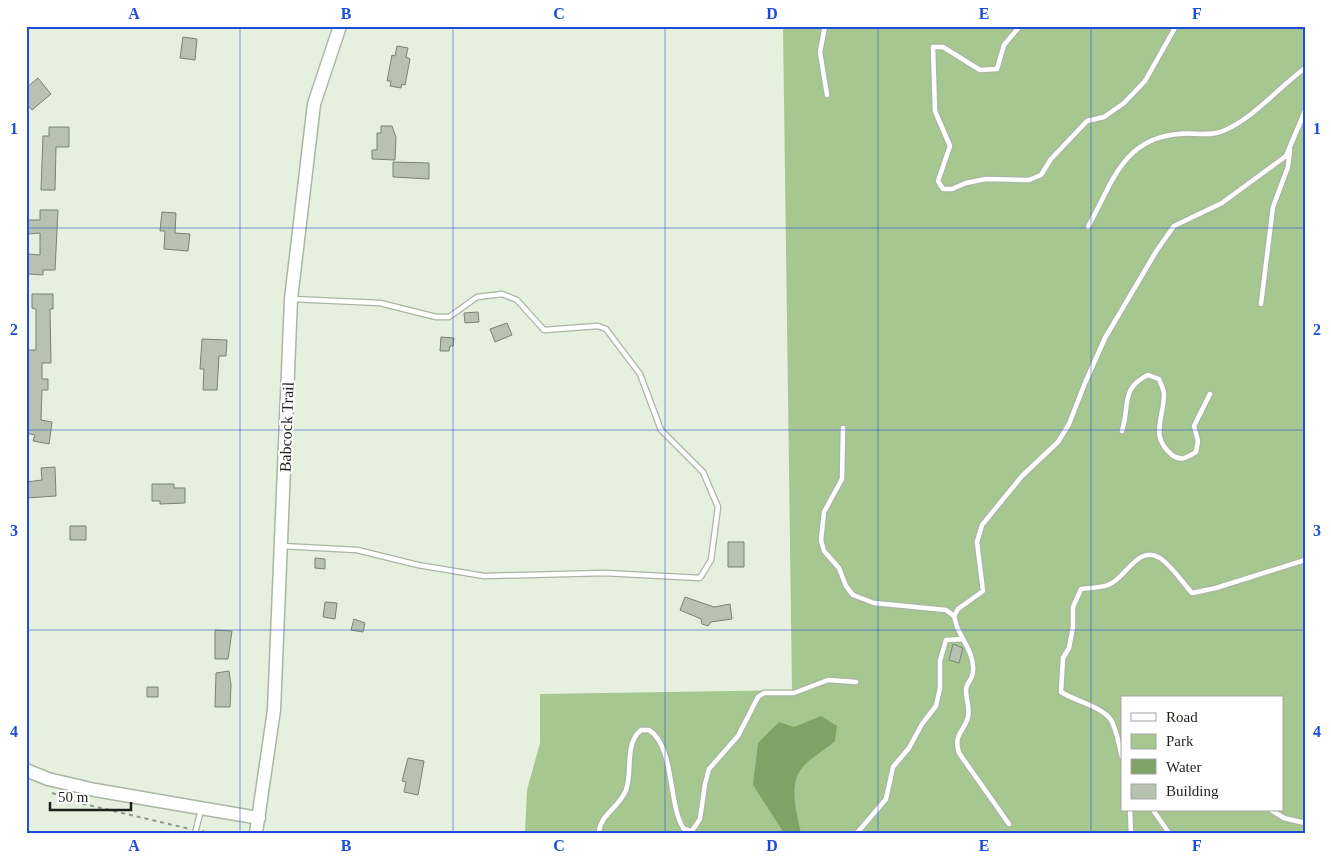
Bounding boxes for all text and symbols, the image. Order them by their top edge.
text: A [128,5,140,22]
text: B [341,5,352,22]
text: C [553,5,565,22]
text: D [766,5,778,22]
text: E [979,5,989,22]
text: F [1192,5,1202,22]
text: 1 [10,120,18,137]
text: 1 [1313,120,1321,137]
text: 2 [10,321,18,338]
text: 2 [1313,321,1321,338]
street label: Babcock Trail [276,381,297,472]
text: 3 [10,522,18,539]
text: 3 [1313,522,1321,539]
legend [1121,696,1284,812]
text: Road [1166,709,1198,725]
text: 4 [10,723,18,740]
text: 4 [1313,723,1321,740]
text: Park [1166,733,1194,749]
text: Water [1166,759,1201,775]
scale bar [50,779,131,811]
text: Building [1166,783,1219,799]
text: 50 m [58,789,89,805]
text: A [128,837,140,854]
text: B [341,837,352,854]
text: C [553,837,565,854]
text: D [766,837,778,854]
text: E [979,837,989,854]
text: F [1192,837,1202,854]

